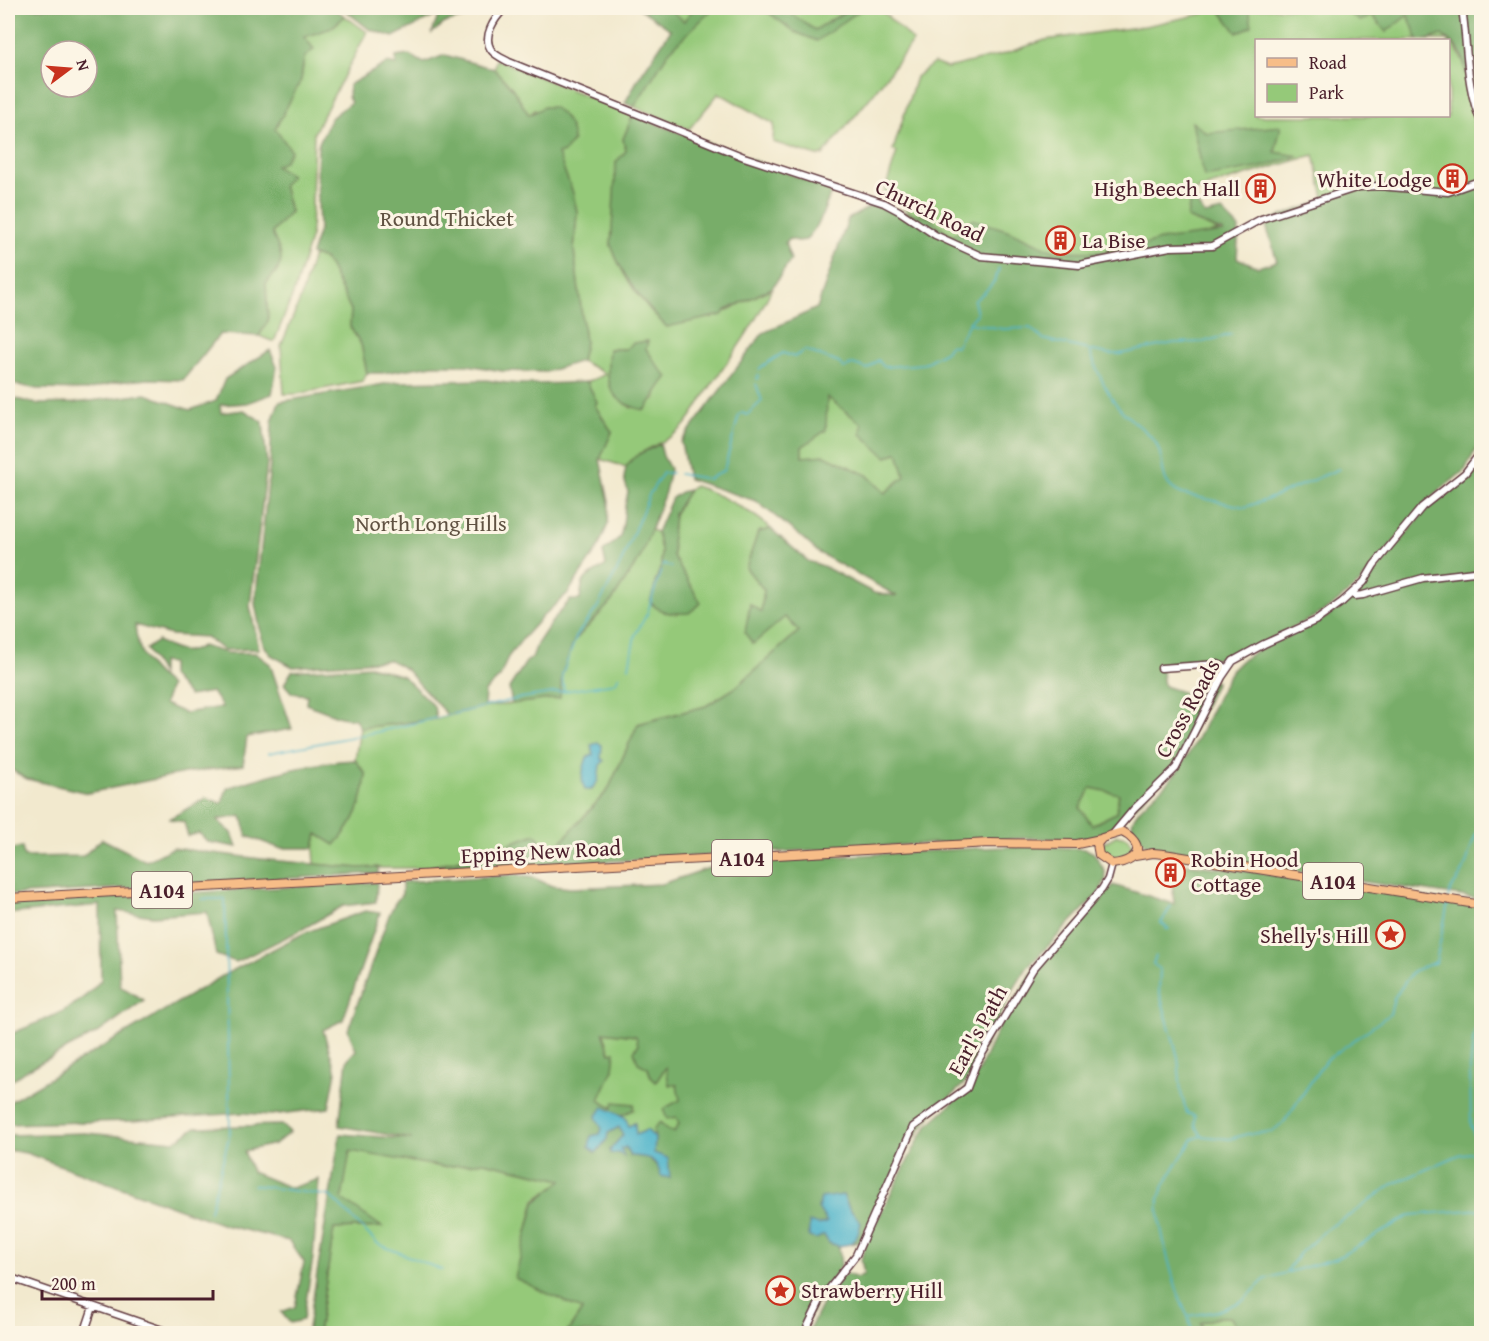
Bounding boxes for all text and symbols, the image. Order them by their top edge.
north arrow [39,39,99,99]
legend [1255,39,1450,117]
text: Road [1309,49,1347,76]
text: N [70,56,97,74]
text: Park [1309,79,1345,106]
place label: White Lodge [1317,163,1432,195]
building icon: White Lodge [1437,163,1469,195]
street label: Church Road [870,170,990,250]
place label: High Beech Hall [1094,172,1240,204]
building icon: High Beech Hall [1245,172,1277,204]
park label: Round Thicket [380,202,514,234]
building icon: La Bise [1045,224,1077,256]
place label: La Bise [1082,224,1146,256]
park label: North Long Hills [355,507,507,539]
street label: Cross Roads [1147,653,1227,763]
street label: Epping New Road [460,831,622,871]
road number: A104 [712,840,772,876]
place label: Robin Hood Cottage [1191,843,1299,900]
building icon: Robin Hood Cottage [1154,856,1186,888]
road number: A104 [1303,863,1363,899]
road number: A104 [132,872,192,908]
place label: Shelly's Hill [1260,919,1369,951]
place icon: Shelly's Hill [1374,919,1406,951]
street label: Earl's Path [939,979,1015,1081]
scale bar [42,1263,213,1301]
text: 200 m [51,1270,96,1297]
place icon: Strawberry Hill [764,1274,796,1306]
place label: Strawberry Hill [801,1274,943,1306]

